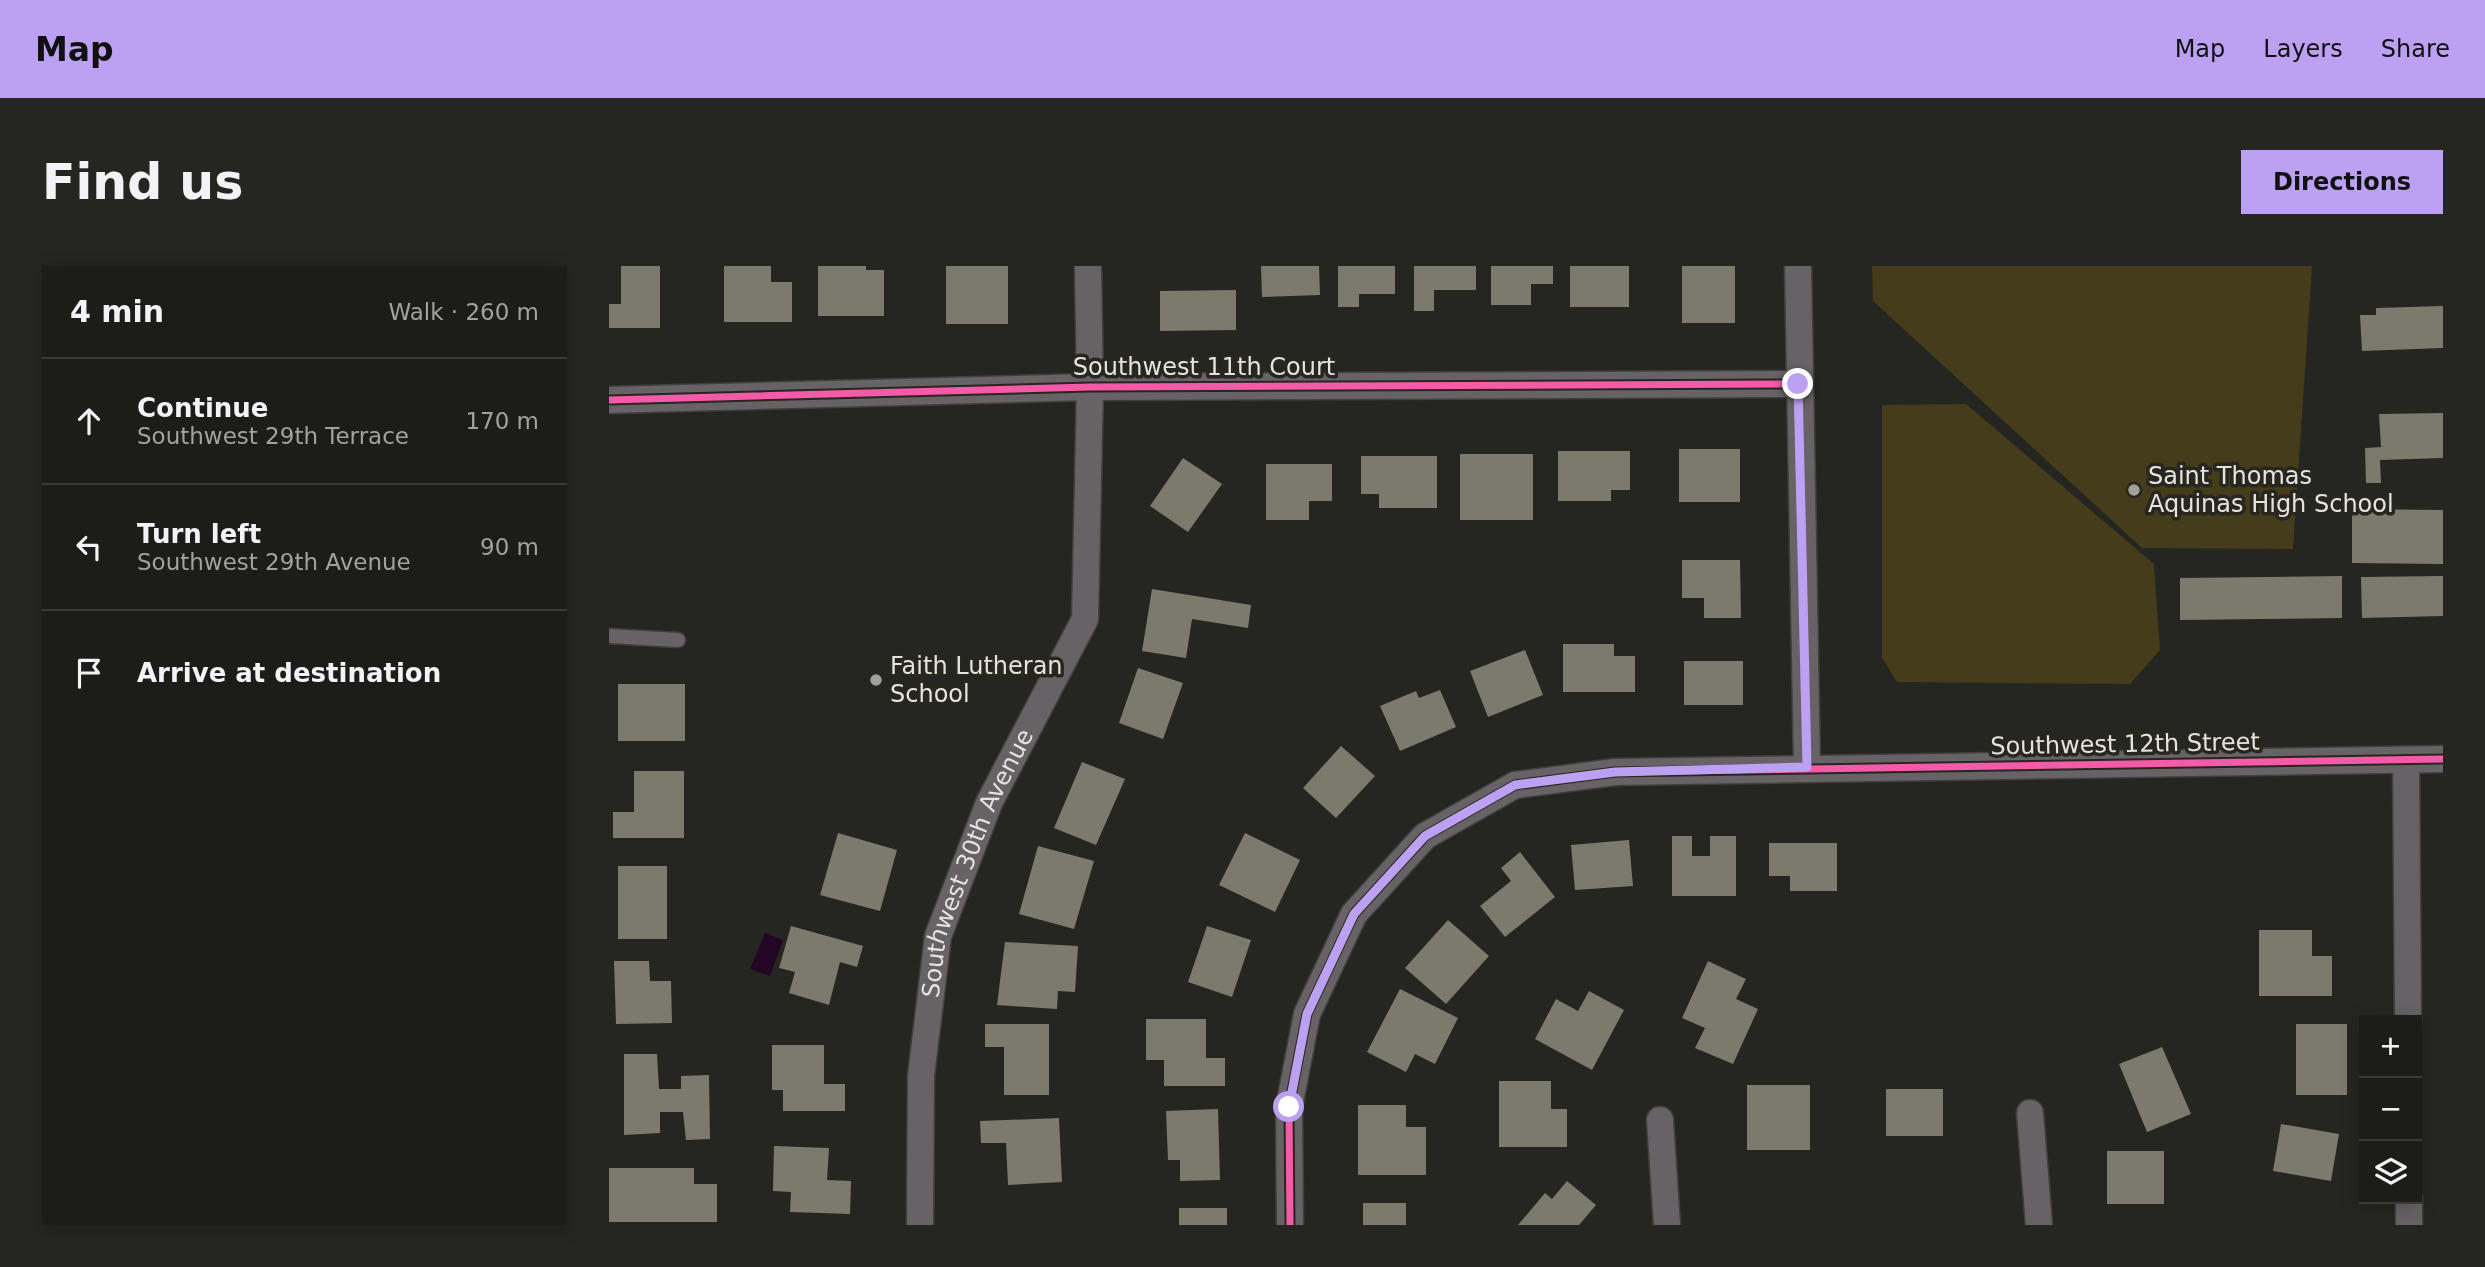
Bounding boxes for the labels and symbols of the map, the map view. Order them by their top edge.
street label: Southwest 11th Court [1073,353,1335,381]
route end [1782,368,1813,399]
place label: Saint Thomas Aquinas High School [2148,462,2394,518]
marker: Saint Thomas Aquinas High School [2126,482,2142,498]
place label: Faith Lutheran School [890,652,1063,708]
marker: Faith Lutheran School [868,672,884,688]
street label: Southwest 30th Avenue [917,724,1039,999]
street label: Southwest 12th Street [1990,728,2260,760]
route start [1273,1091,1304,1122]

